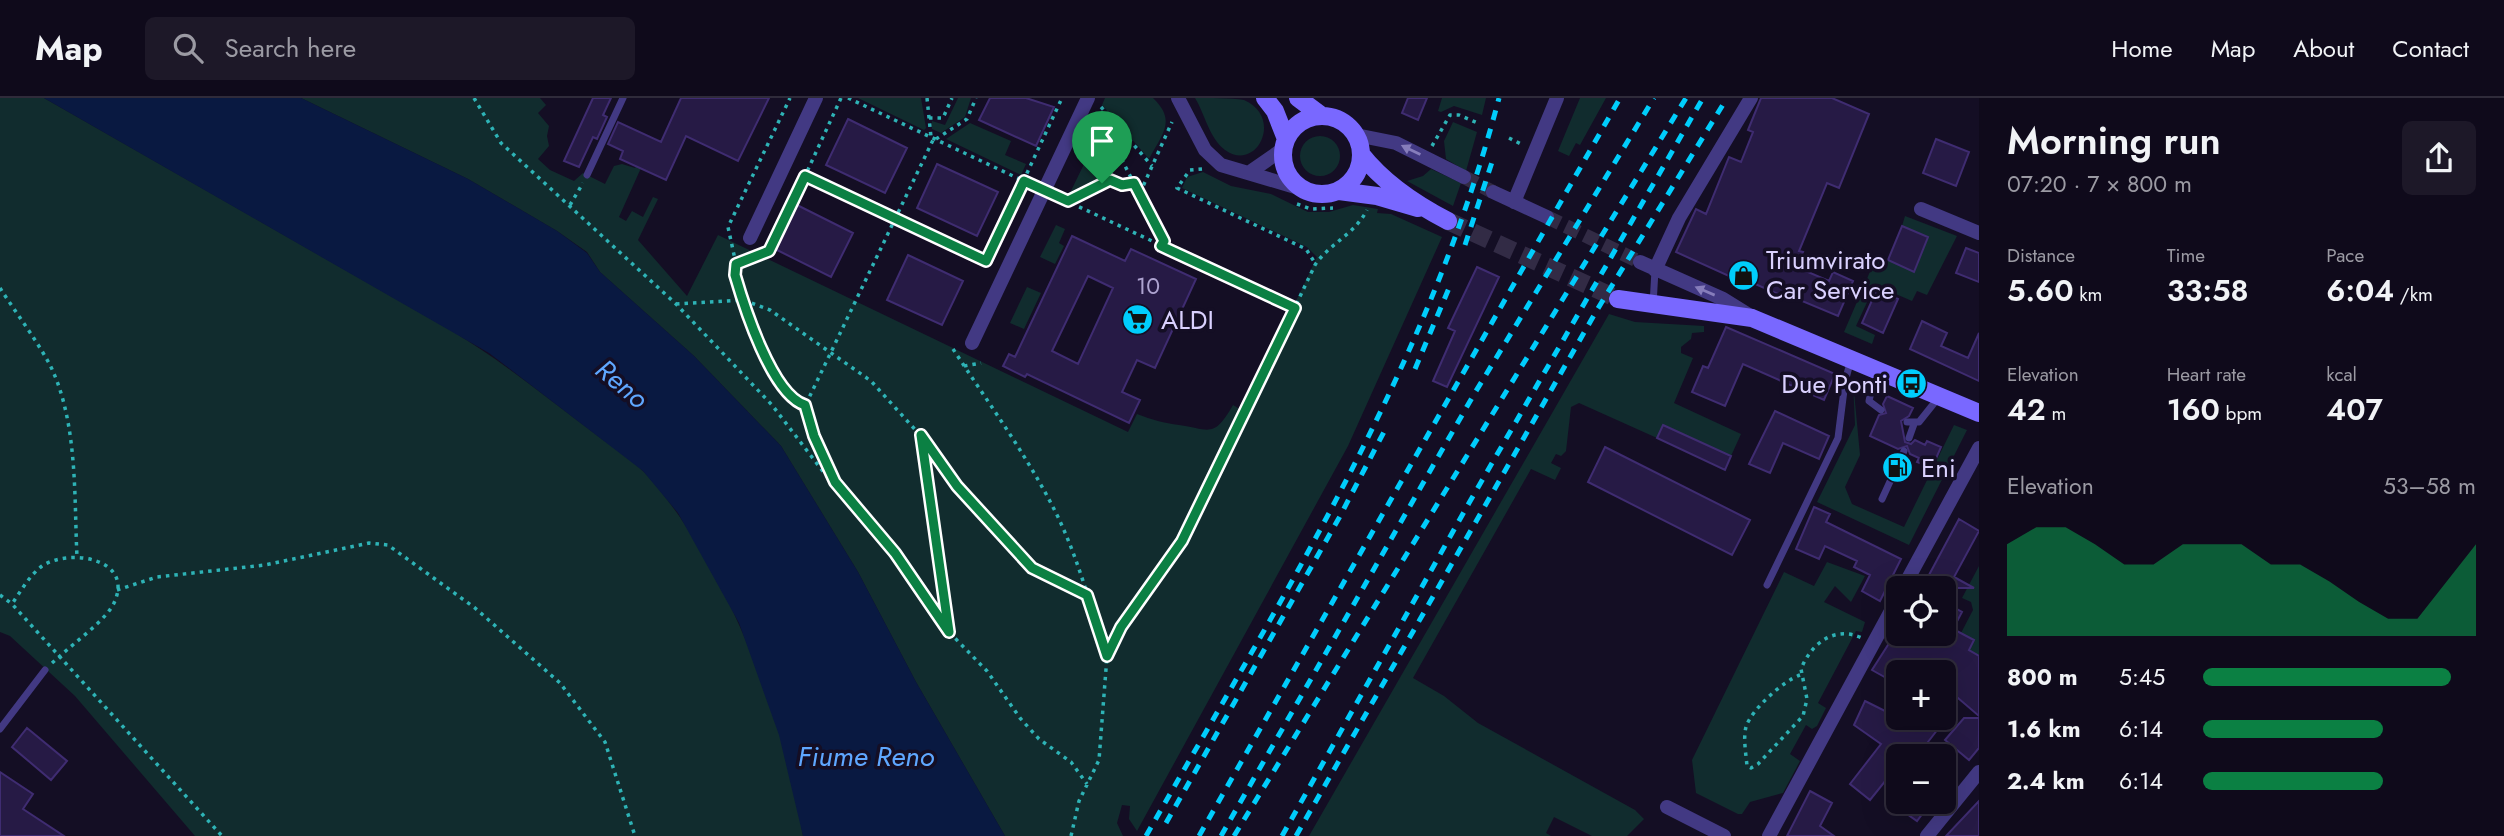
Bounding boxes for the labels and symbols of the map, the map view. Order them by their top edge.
pin [1072,111,1132,183]
one-way arrow [1401,144,1422,155]
place label: Triumvirato Car Service [1766,241,1894,309]
shop icon: Triumvirato Car Service [1726,258,1760,292]
house number: 10 [1136,269,1160,303]
one-way arrow [1695,285,1715,297]
place label: ALDI [1161,301,1214,339]
supermarket icon: ALDI [1121,303,1155,337]
water label: Reno [586,350,658,419]
place label: Due Ponti [1781,365,1888,403]
bus stop icon: Due Ponti [1894,367,1928,401]
place label: Eni [1921,449,1956,487]
fuel station icon: Eni [1881,451,1915,485]
water label: Fiume Reno [798,736,935,777]

